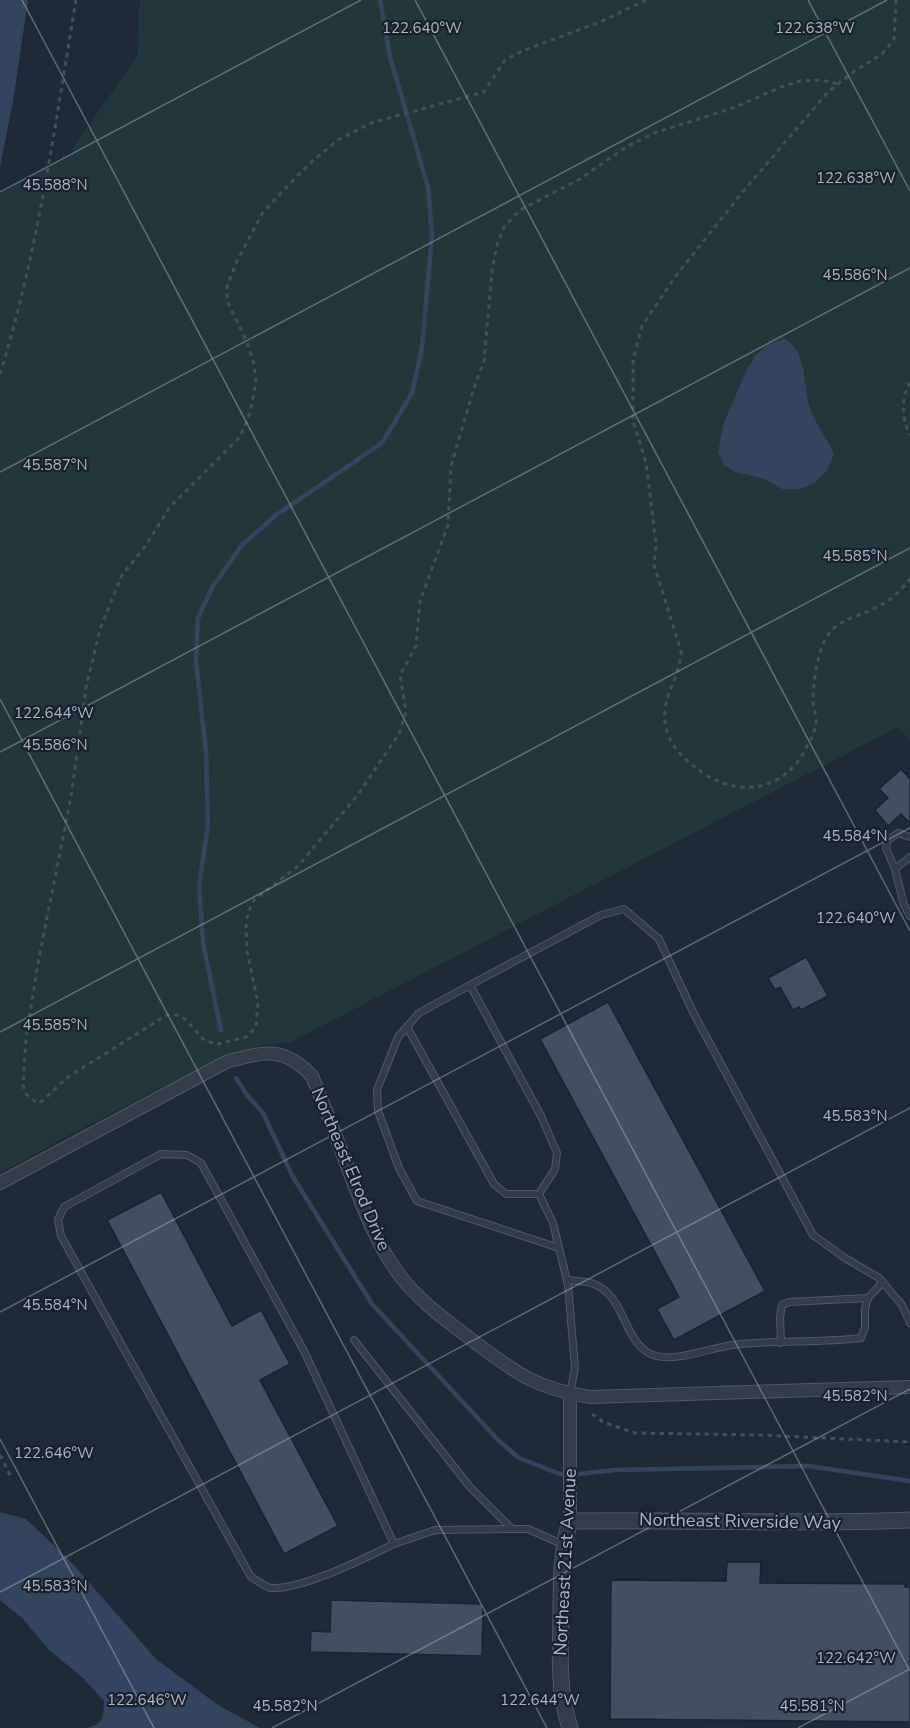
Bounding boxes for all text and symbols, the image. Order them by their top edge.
text: 122.640°W [382,18,462,38]
text: 122.638°W [775,18,855,38]
text: 122.638°W [816,168,896,188]
text: 45.588°N [22,175,88,195]
text: 45.586°N [822,265,888,285]
text: 45.587°N [22,455,88,475]
text: 45.585°N [822,546,888,566]
text: 122.644°W [14,703,94,723]
text: 45.586°N [22,735,88,755]
text: 45.584°N [822,826,888,846]
text: 122.640°W [816,908,896,928]
text: 45.585°N [22,1015,88,1035]
street label: Northeast Elrod Drive [306,1084,396,1254]
text: 45.583°N [822,1106,888,1126]
text: 45.584°N [22,1295,88,1315]
text: 45.582°N [822,1386,888,1406]
text: 122.646°W [14,1443,94,1463]
street label: Northeast 21st Avenue [548,1468,582,1656]
street label: Northeast Riverside Way [639,1507,842,1535]
text: 45.583°N [22,1576,88,1596]
text: 122.642°W [816,1648,896,1668]
text: 122.646°W [107,1690,187,1710]
text: 122.644°W [500,1690,580,1710]
text: 45.582°N [252,1696,318,1716]
text: 45.581°N [779,1696,845,1716]

